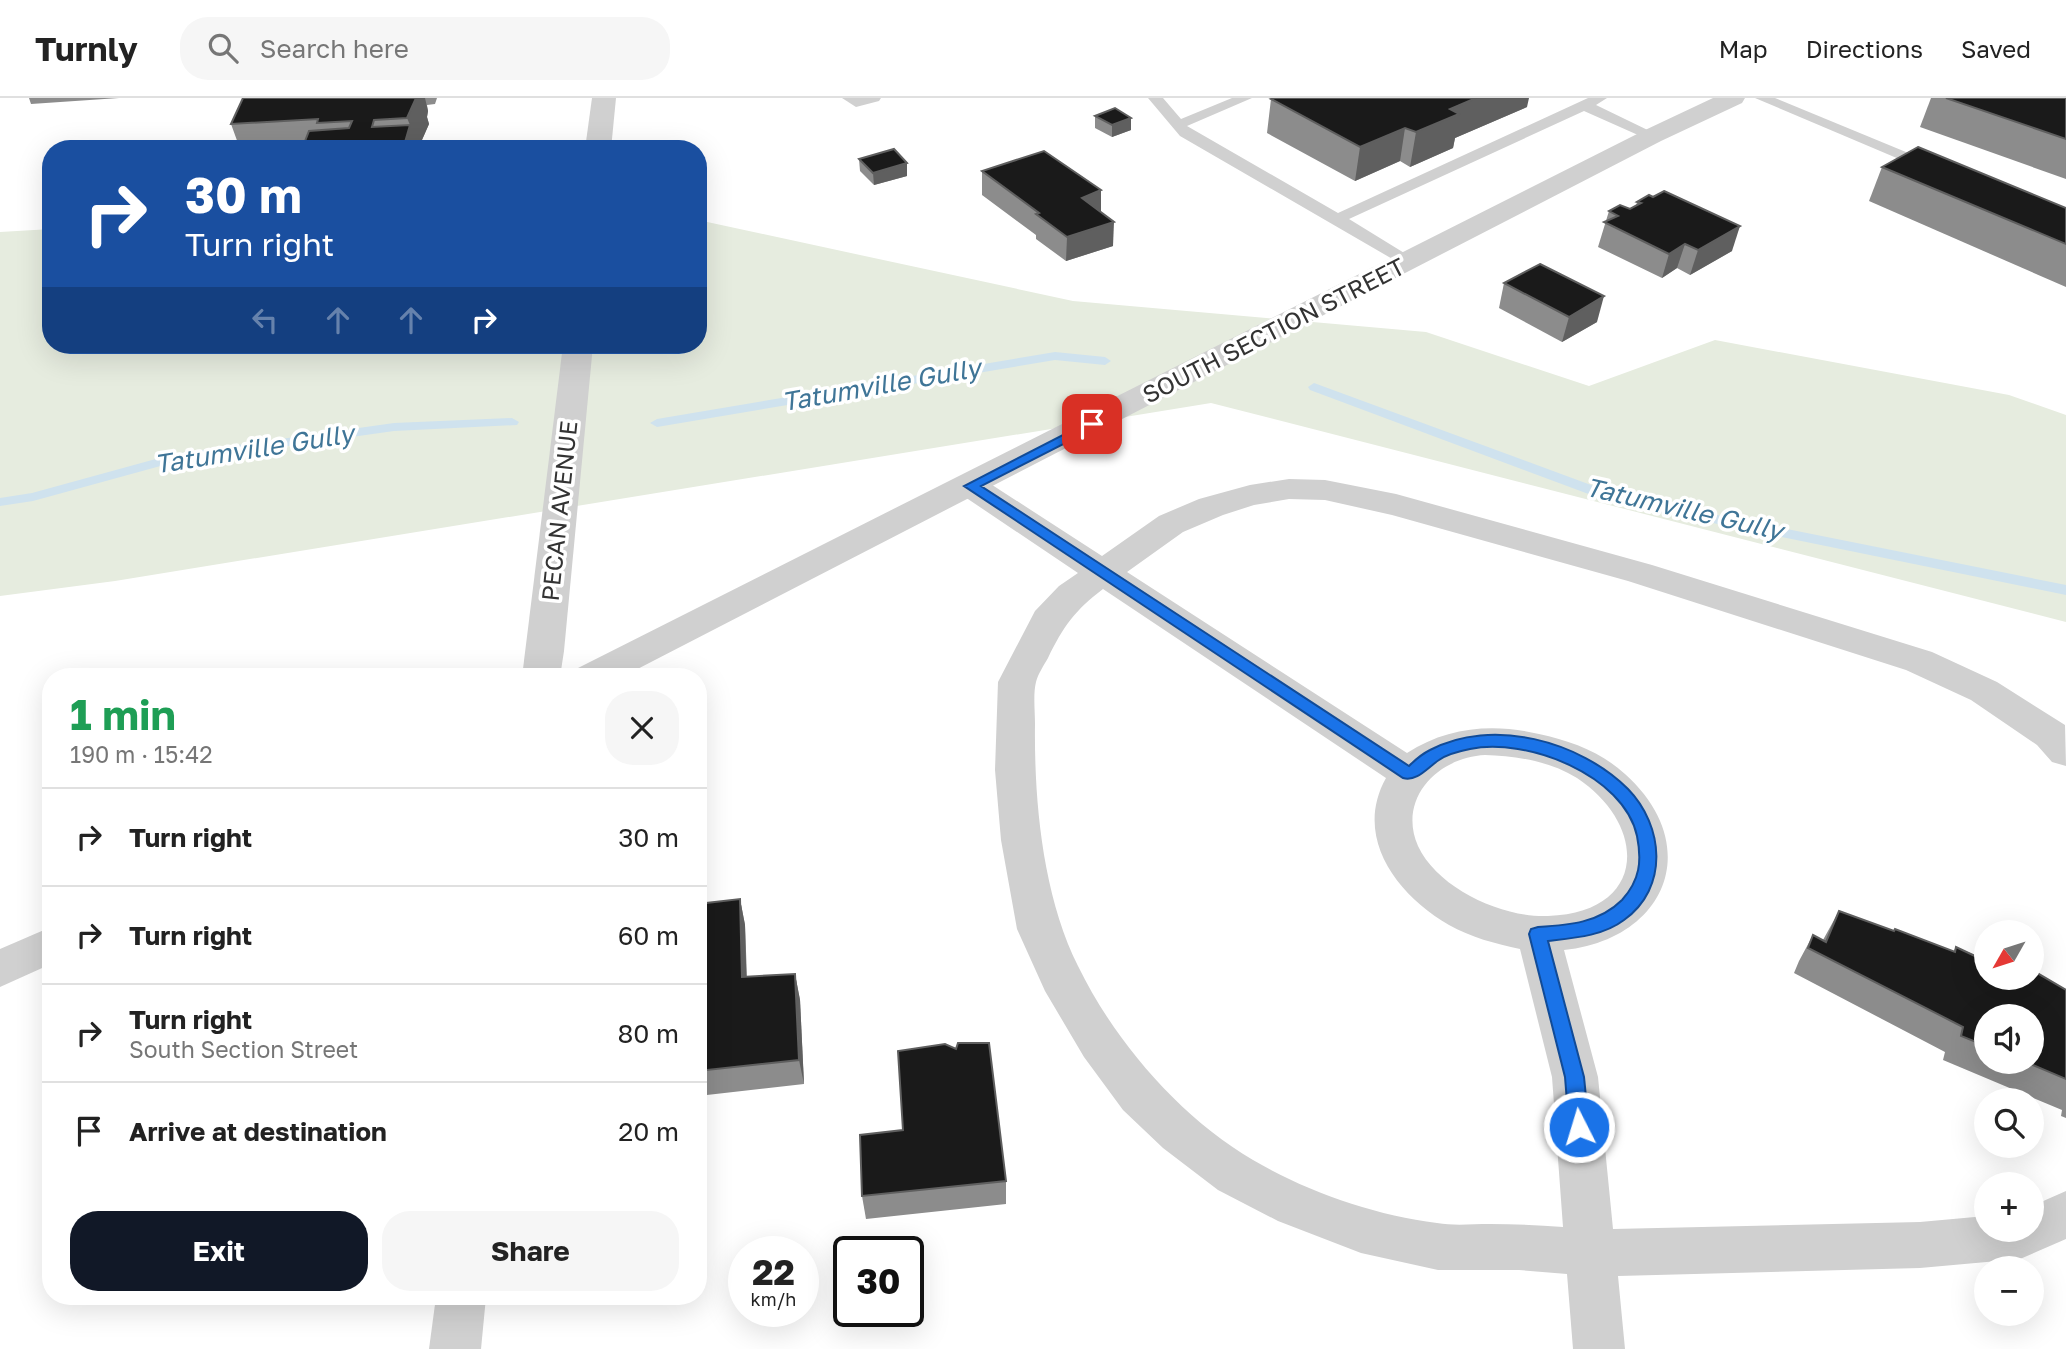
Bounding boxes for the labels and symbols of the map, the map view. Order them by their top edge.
street label: SOUTH SECTION STREET [1137,251,1409,409]
water label: Tatumville Gully [779,351,986,417]
pin [1062,394,1122,454]
water label: Tatumville Gully [152,417,359,480]
street label: PECAN AVENUE [535,419,582,603]
water label: Tatumville Gully [1583,471,1789,547]
north arrow [1974,920,2044,990]
position arrow [1542,1090,1616,1164]
speed limit sign: 30 [833,1236,924,1327]

